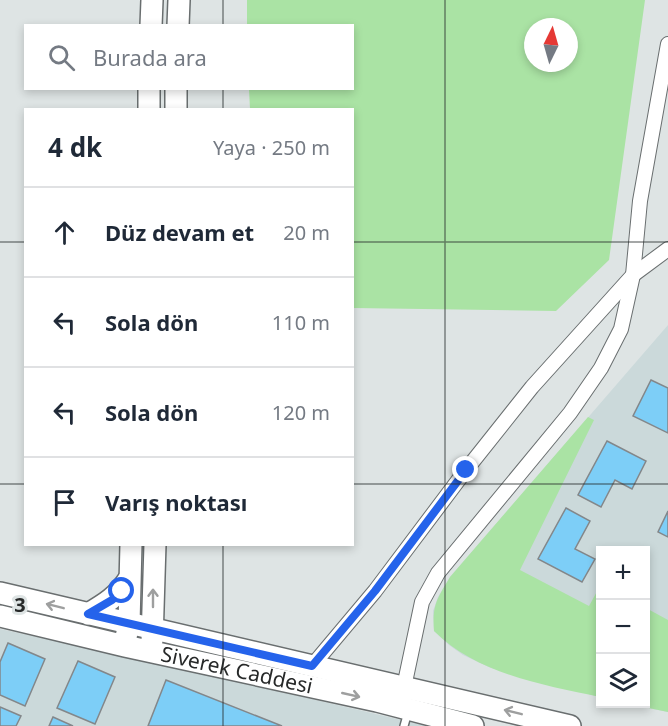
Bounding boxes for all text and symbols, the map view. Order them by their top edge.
north arrow [524,18,578,72]
search box [24,24,354,90]
icon: search [45,41,78,74]
text: Burada ara [93,42,207,72]
text: 4 dk [48,129,102,165]
text: Yaya · 250 m [213,134,330,161]
icon: ahead [48,216,81,249]
text: Düz devam et [105,217,254,247]
text: 20 m [283,219,330,246]
icon: left [48,306,81,339]
text: Sola dön [105,307,198,337]
text: 110 m [272,309,330,336]
icon: left [48,396,81,429]
text: Sola dön [105,397,198,427]
text: 120 m [272,399,330,426]
route end [452,456,478,482]
icon: arrive [48,486,81,519]
text: Varış noktası [105,487,247,517]
map controls [596,546,650,708]
button: + [596,546,650,600]
route start [108,577,134,603]
one-way arrow [147,588,159,608]
text: 3 [14,591,26,618]
one-way arrow [46,600,65,612]
button: − [596,600,650,654]
street label: Siverek Caddesi [159,639,316,700]
button: layers [596,654,650,708]
one-way arrow [341,690,361,701]
one-way arrow [504,706,523,718]

